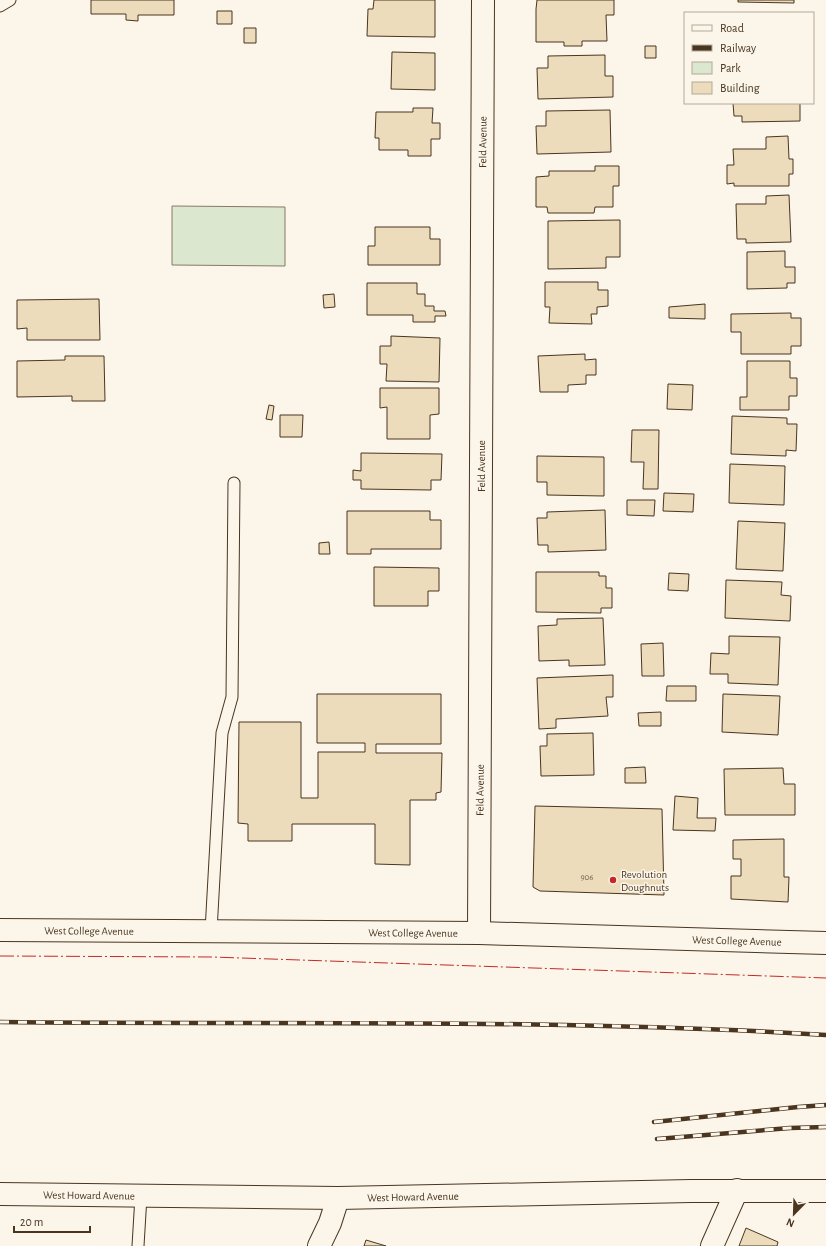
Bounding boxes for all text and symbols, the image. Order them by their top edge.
legend [684,12,814,104]
text: Road [720,22,744,34]
text: Railway [720,42,756,55]
text: Park [720,62,741,74]
text: Building [720,82,760,94]
street label: Feld Avenue [477,116,489,168]
street label: Feld Avenue [476,440,487,492]
street label: Feld Avenue [475,764,486,816]
place label: Revolution Doughnuts [621,869,669,893]
house number: 906 [580,873,594,882]
marker: Revolution Doughnuts [608,875,618,885]
street label: West College Avenue [44,925,134,937]
street label: West College Avenue [368,927,458,939]
street label: West College Avenue [692,934,782,948]
street label: West Howard Avenue [43,1190,135,1202]
street label: West Howard Avenue [367,1191,459,1203]
north arrow [774,1194,814,1234]
scale bar [14,1208,90,1234]
text: 20 m [20,1216,43,1228]
text: N [785,1216,796,1229]

